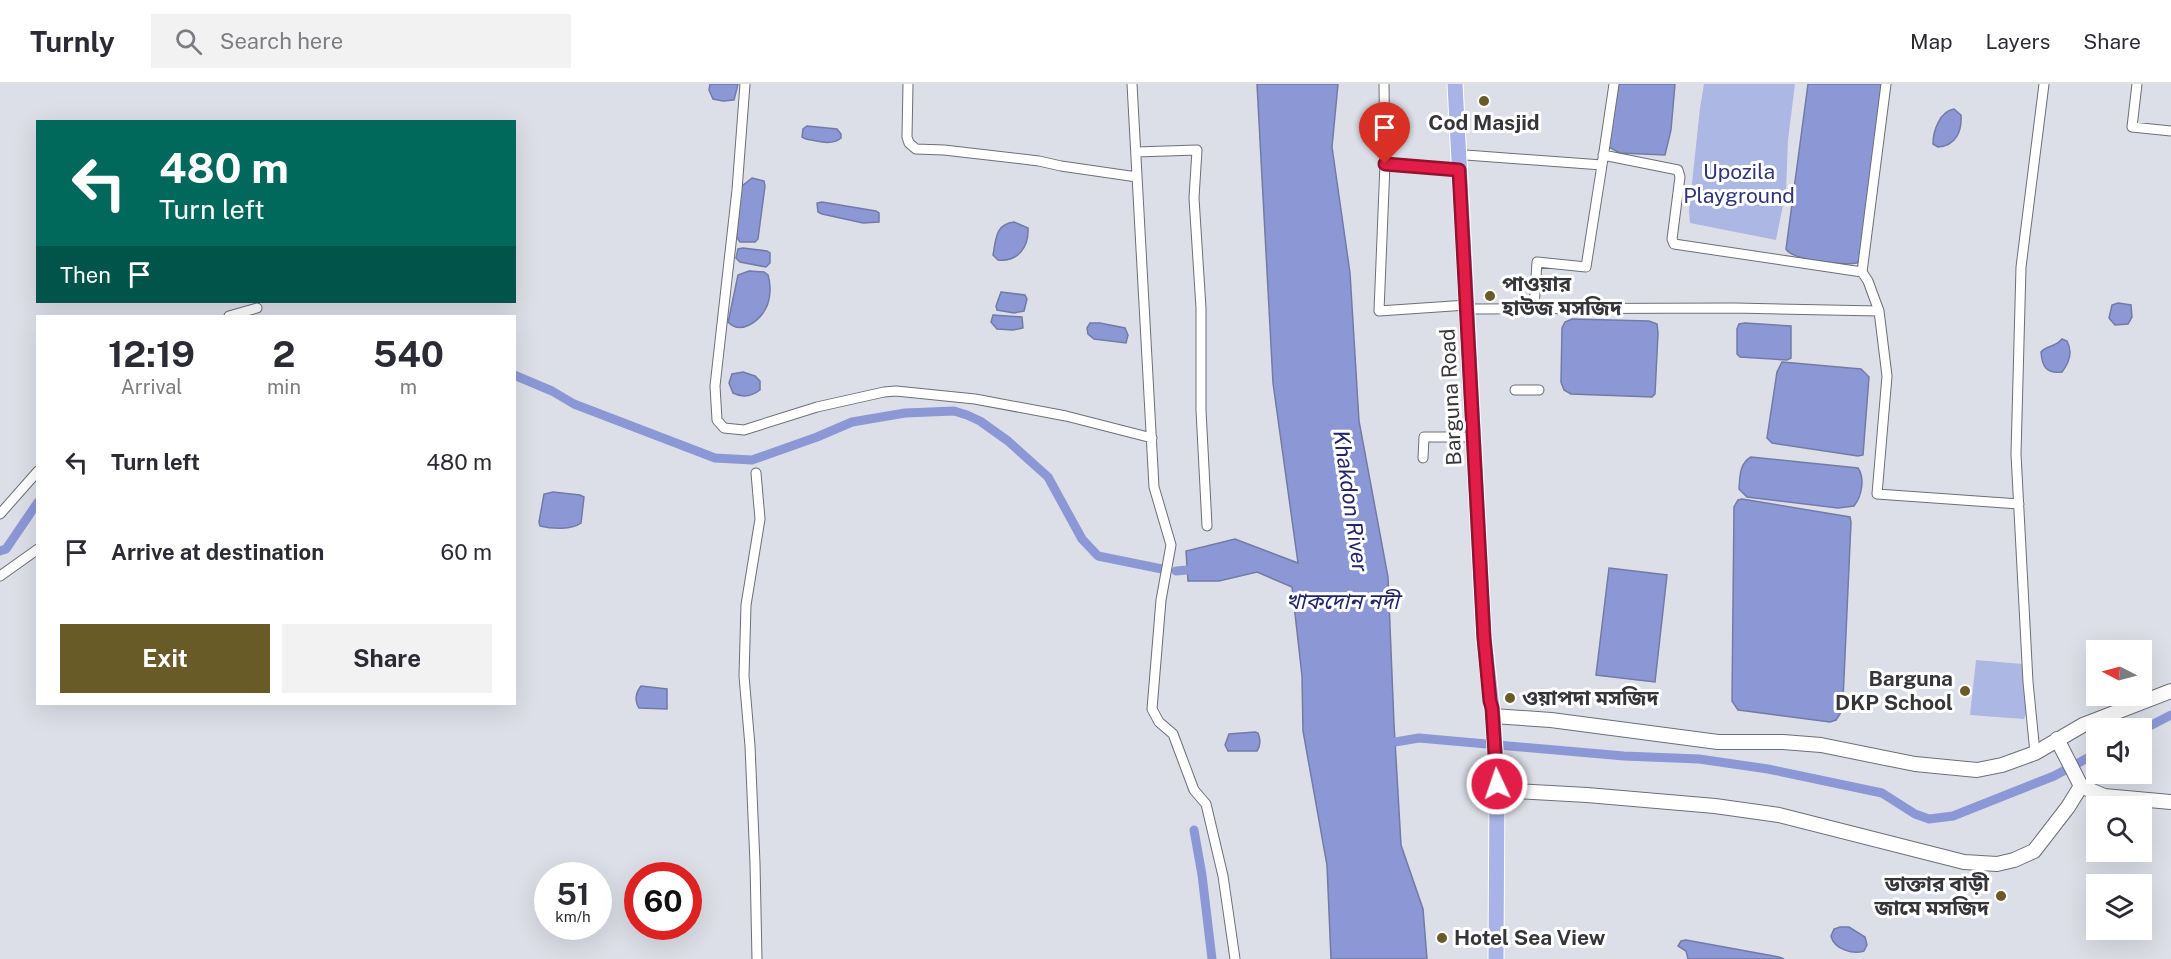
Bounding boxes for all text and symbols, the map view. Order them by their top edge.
search box [151,14,571,68]
text: Turnly [30,25,115,58]
icon: search [172,25,205,58]
text: Search here [220,28,343,54]
text: Map [1910,29,1953,54]
text: Layers [1986,29,2050,54]
text: Share [2083,29,2141,54]
marker: Cod Masjid [1477,94,1491,108]
pin [1359,102,1410,164]
place label: Cod Masjid [1428,110,1540,135]
icon: arrive [1368,111,1401,144]
text: 480 m [159,143,289,192]
icon: left [60,144,138,222]
park label: Upozila Playground [1683,159,1795,208]
text: Turn left [159,193,265,225]
icon: arrive [123,258,156,291]
text: Then [60,262,111,288]
place label: পাওয়ার হাউজ মসজিদ [1501,271,1623,320]
marker: পাওয়ার হাউজ মসজিদ [1483,289,1497,303]
street label: Barguna Road [1434,328,1467,466]
text: 12:19 [108,333,195,375]
text: 2 [273,333,295,375]
text: 540 [373,333,444,375]
text: Arrival [121,375,182,399]
text: min [267,375,301,399]
text: m [400,375,417,399]
water label: Khakdon River [1328,429,1374,574]
icon: left [60,446,93,479]
text: Turn left [111,449,200,475]
text: 480 m [426,449,492,475]
icon: arrive [60,536,93,569]
text: Arrive at destination [111,539,324,565]
text: 60 m [441,539,492,565]
water label: খাকদোন নদী [1285,588,1403,614]
button: Exit [60,624,270,693]
button: Share [282,624,492,693]
north arrow [2086,640,2152,706]
map controls [2086,640,2152,940]
place label: Barguna DKP School [1835,666,1953,715]
marker: Barguna DKP School [1958,684,1972,698]
place label: ওয়াপদা মসজিদ [1522,685,1660,710]
marker: ওয়াপদা মসজিদ [1503,691,1517,705]
button: sound [2086,718,2152,784]
position arrow [1465,752,1529,816]
button: search [2086,796,2152,862]
speed limit sign: 60 [624,862,702,940]
place label: ডাক্তার বাড়ী জামে মসজিদ [1873,871,1990,920]
button: layers [2086,874,2152,940]
text: 51 [556,876,590,912]
marker: ডাক্তার বাড়ী জামে মসজিদ [1994,889,2008,903]
text: km/h [555,908,591,925]
place label: Hotel Sea View [1454,925,1606,950]
marker: Hotel Sea View [1435,931,1449,945]

